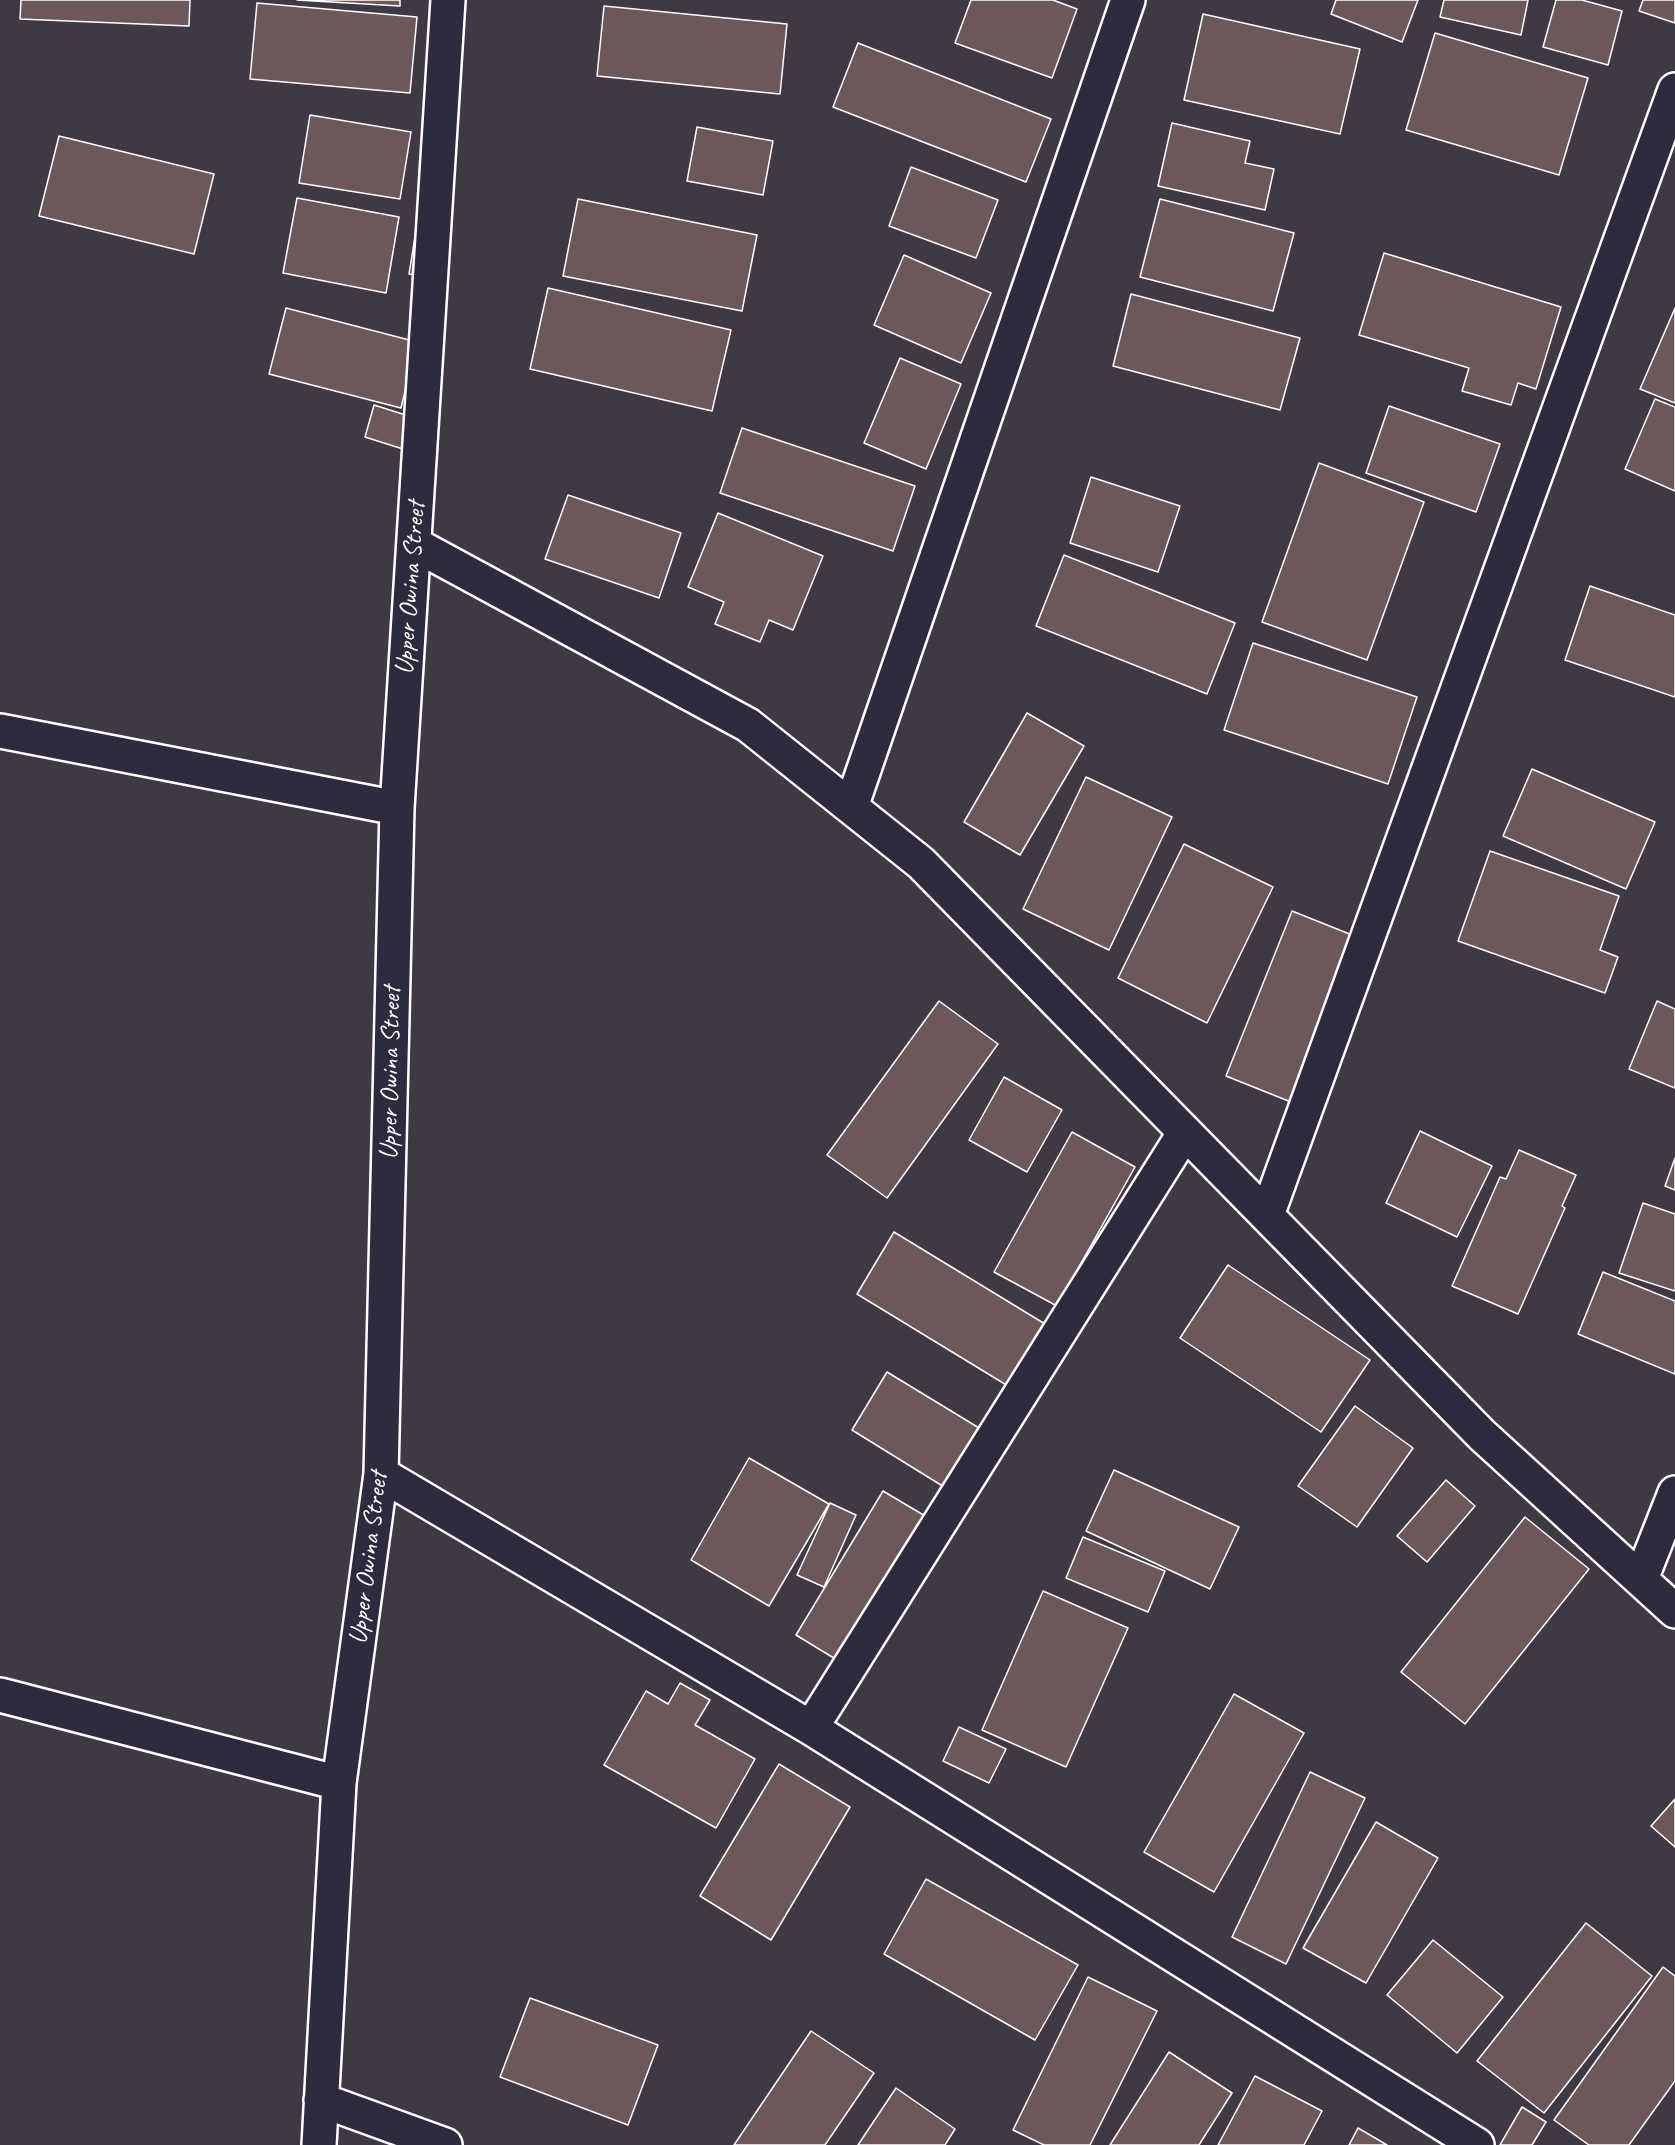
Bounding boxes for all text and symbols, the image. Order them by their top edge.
street label: Upper Owina Street [389,500,433,676]
street label: Upper Owina Street [374,986,408,1160]
street label: Upper Owina Street [343,1470,395,1646]

